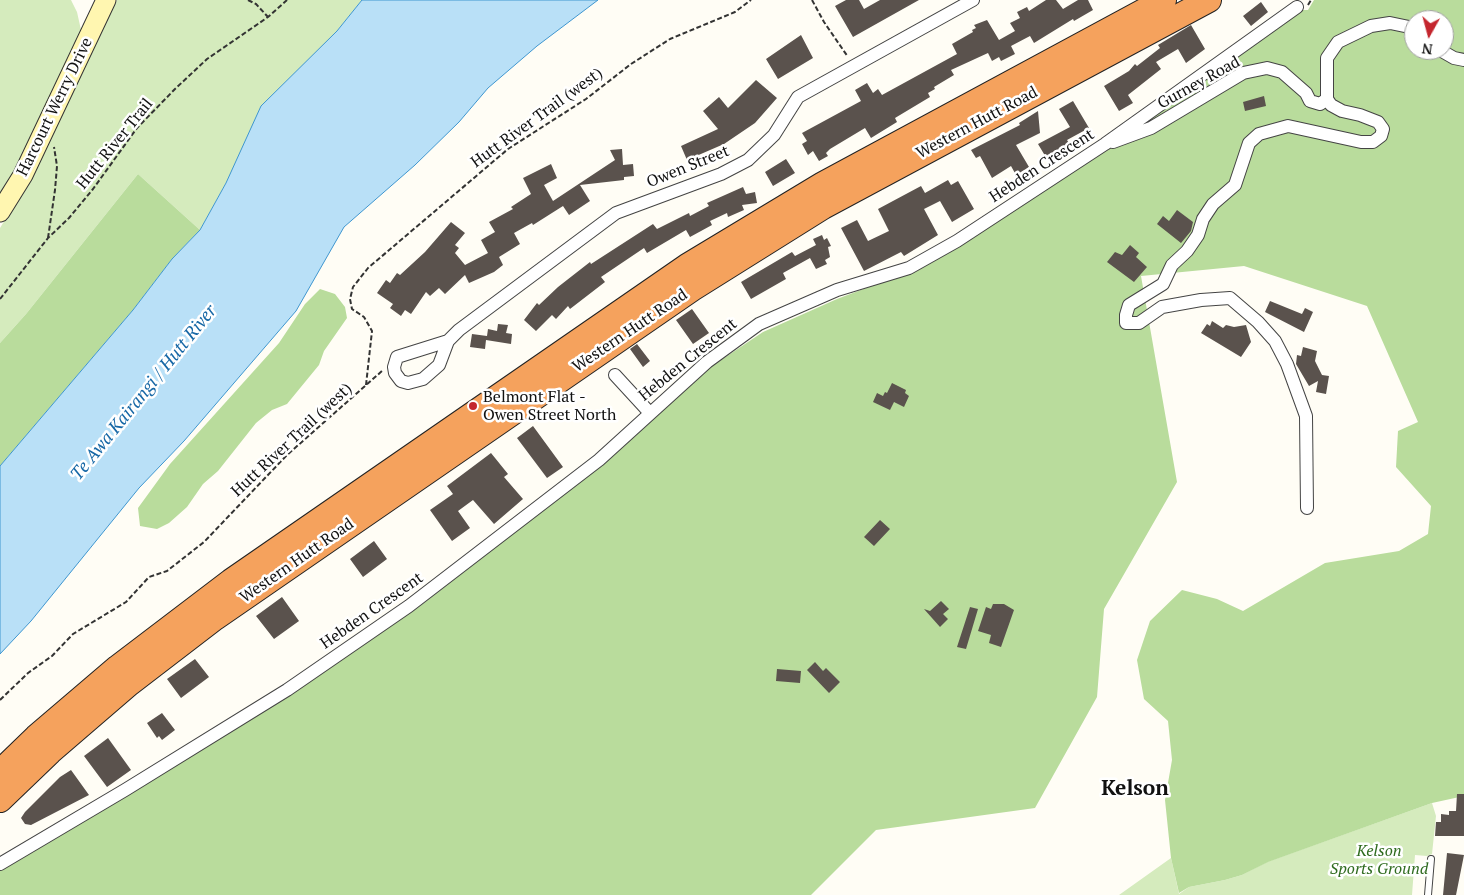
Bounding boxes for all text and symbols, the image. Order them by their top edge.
north arrow [1404,10,1454,60]
street label: Harcourt Werry Drive [13,35,97,179]
text: N [1421,39,1434,59]
street label: Gurney Road [1154,52,1244,114]
street label: Hutt River Trail (west) [467,64,607,172]
street label: Western Hutt Road [913,83,1041,163]
street label: Hutt River Trail [73,95,157,193]
street label: Hebden Crescent [986,125,1098,207]
street label: Owen Street [644,142,732,192]
street label: Western Hutt Road [569,285,691,377]
water label: Te Awa Kairangi / Hutt River [66,301,222,485]
street label: Hebden Crescent [635,315,741,405]
street label: Hutt River Trail (west) [228,379,356,501]
place label: Belmont Flat - Owen Street North [483,387,616,425]
marker: Belmont Flat - Owen Street North [467,400,479,412]
street label: Western Hutt Road [236,515,358,607]
street label: Hebden Crescent [317,568,427,654]
district label: Kelson [1101,776,1169,802]
park label: Kelson Sports Ground [1330,841,1428,879]

